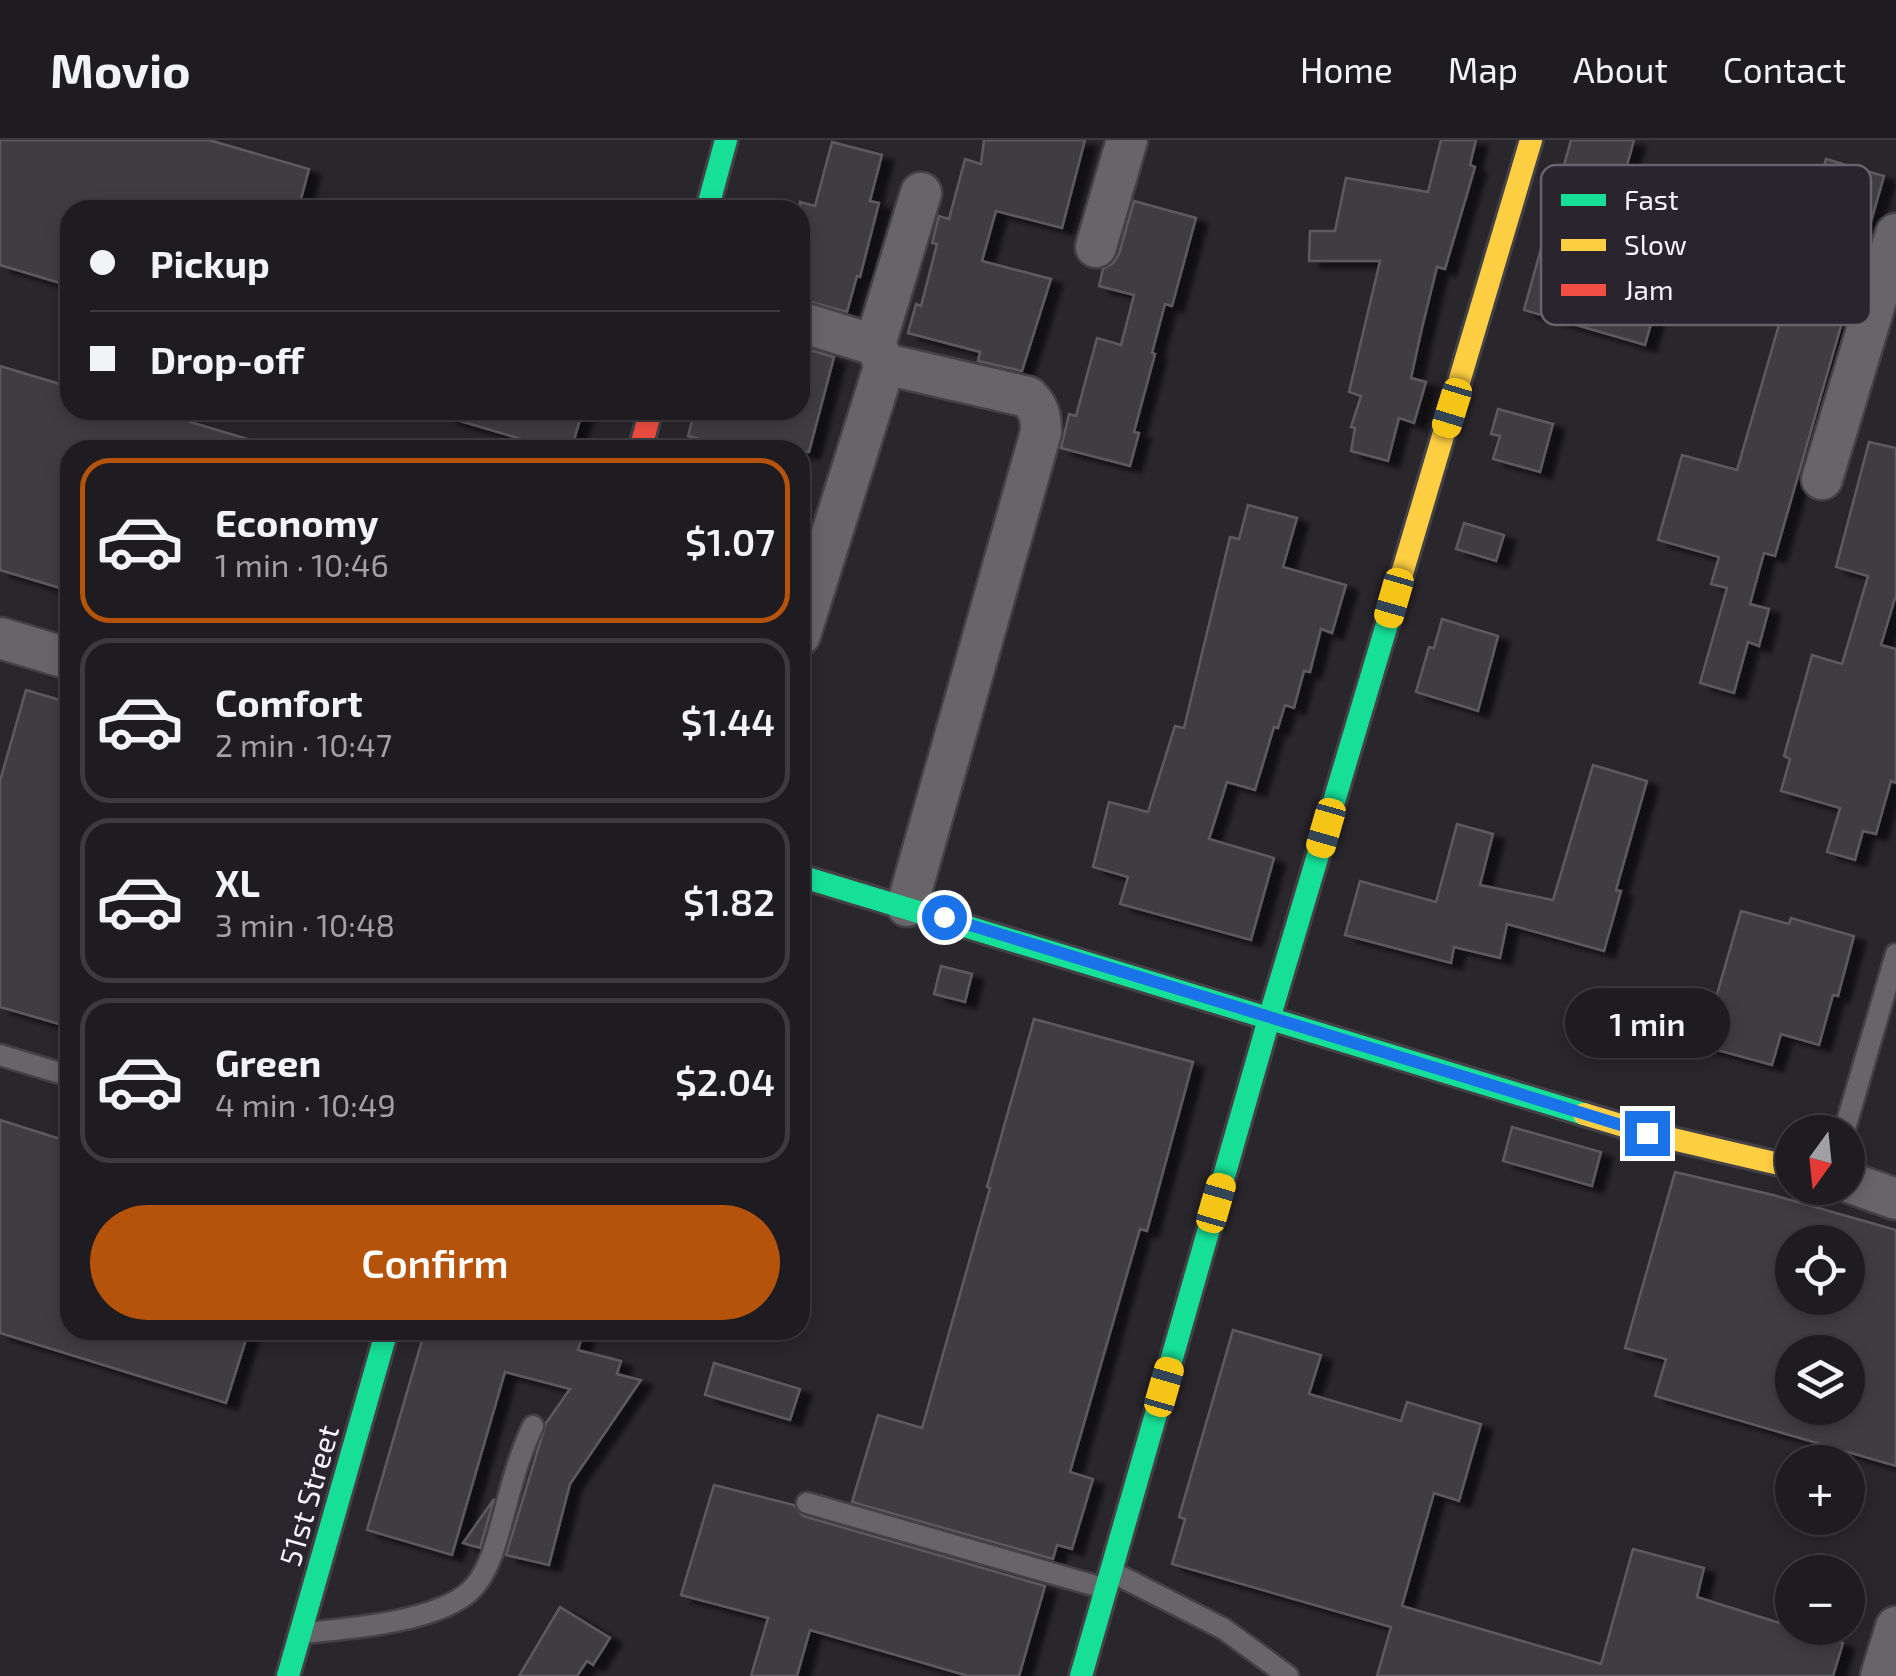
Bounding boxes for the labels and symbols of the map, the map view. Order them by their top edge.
legend [1541,165,1871,325]
text: Fast [1624,182,1679,216]
text: Slow [1624,227,1687,261]
text: Jam [1624,272,1673,306]
car [1429,375,1475,441]
car [1371,565,1417,631]
car [1303,795,1349,861]
route start [922,895,967,940]
callout: 1 min [1564,988,1730,1058]
route end [1625,1111,1670,1156]
north arrow [1775,1115,1865,1205]
car [1193,1170,1239,1236]
car [1141,1354,1187,1420]
street label: 51st Street [271,1420,345,1570]

